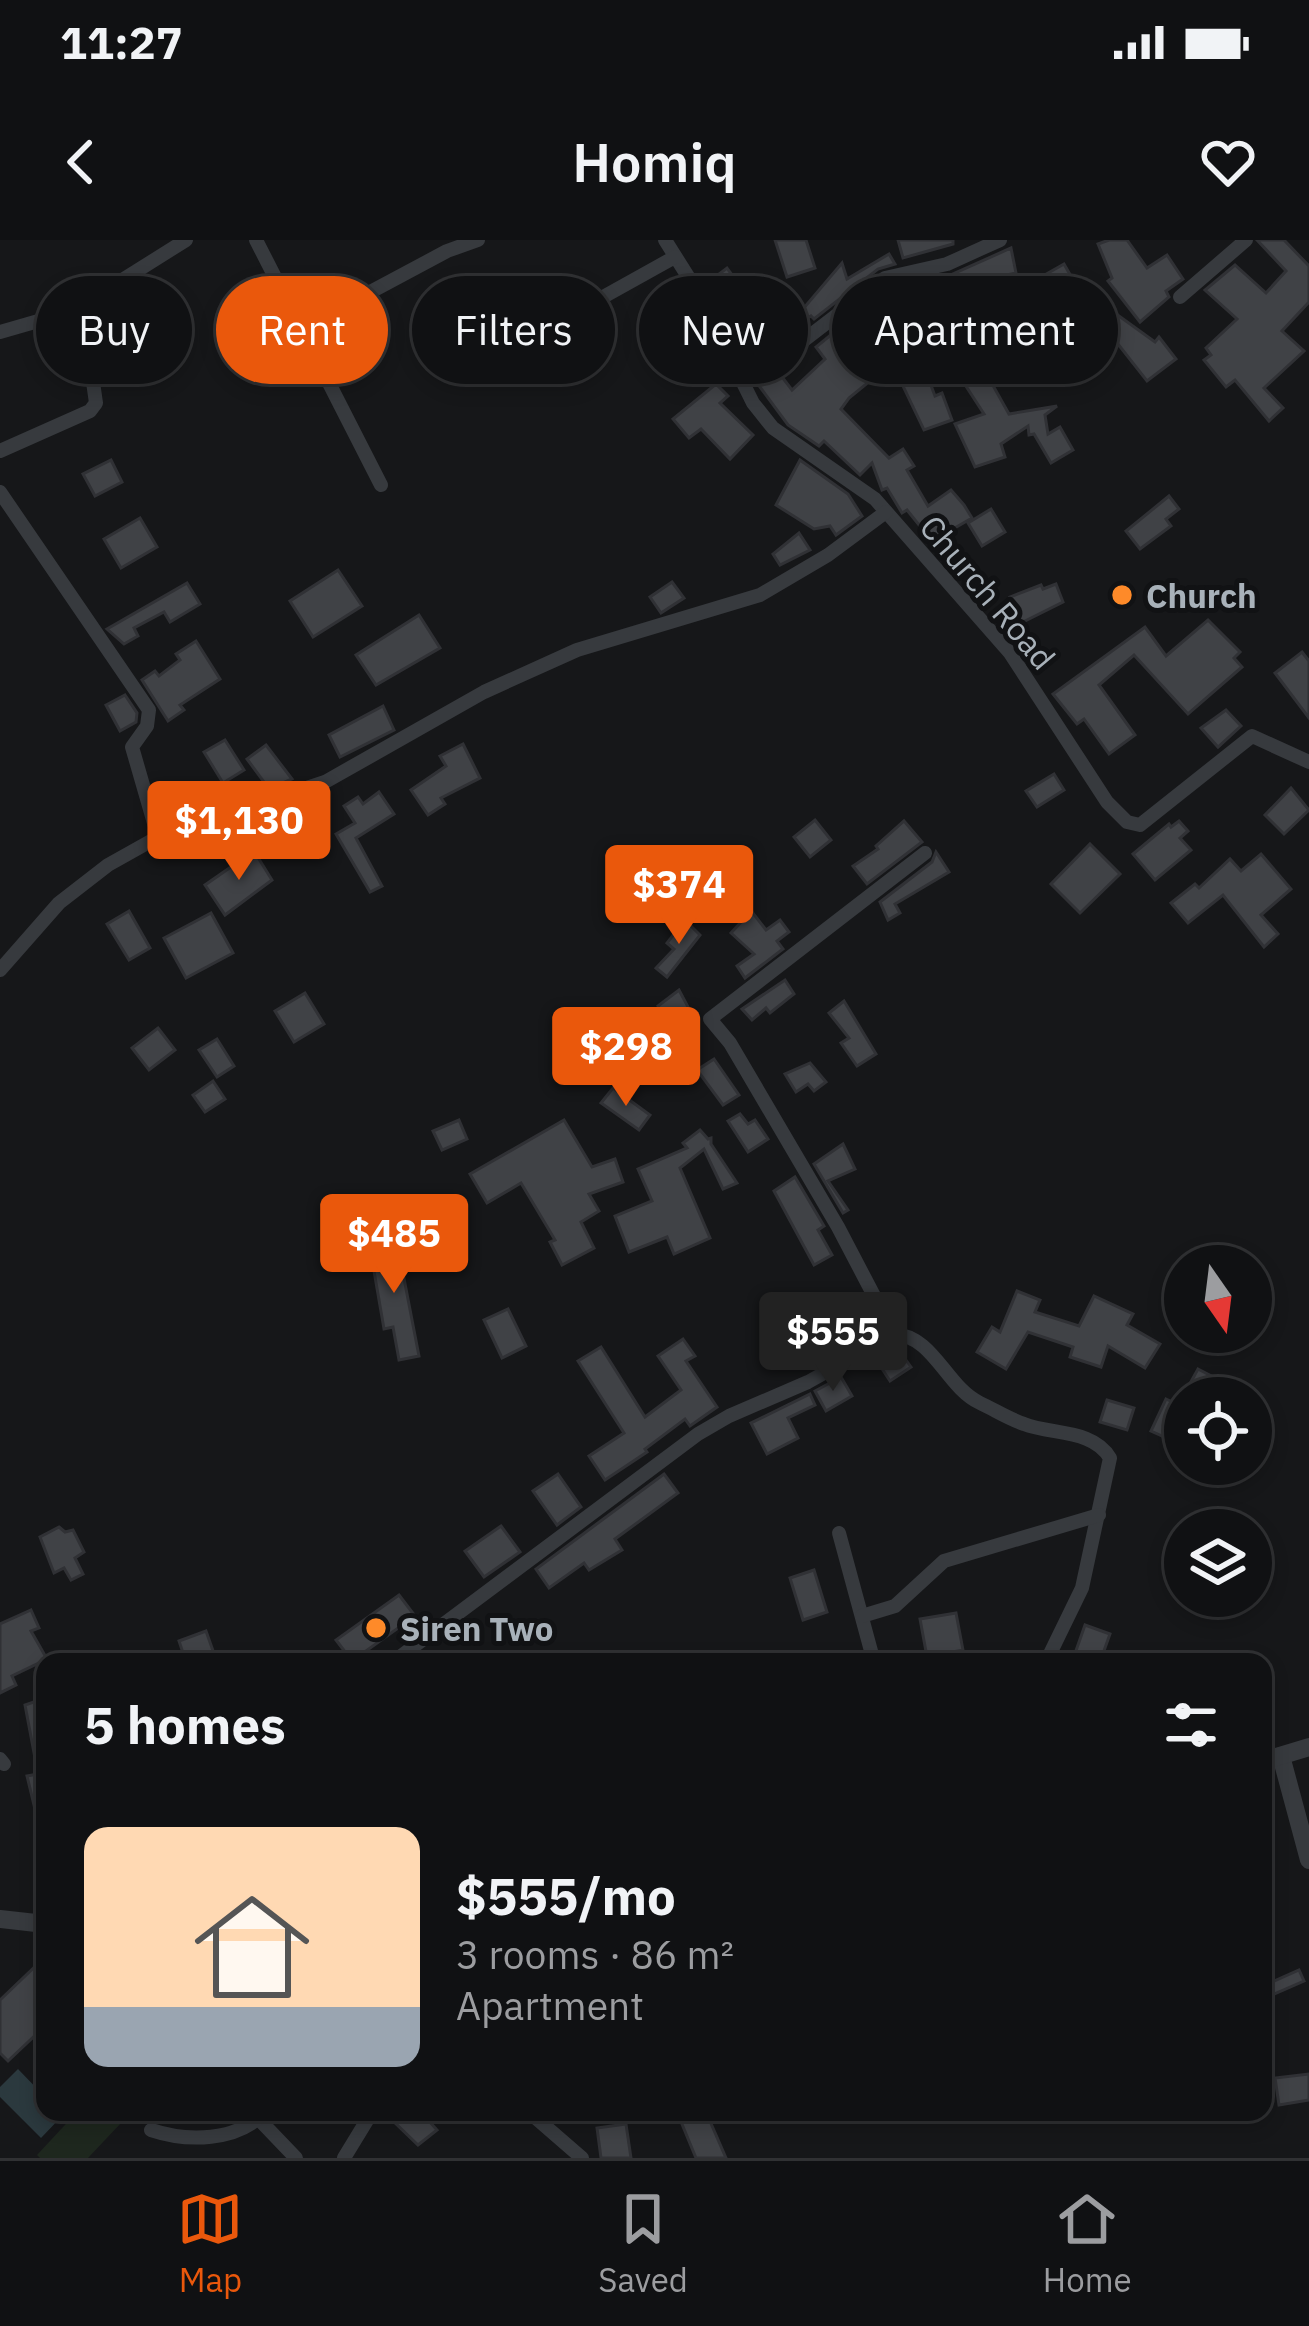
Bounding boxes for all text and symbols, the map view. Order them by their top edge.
text: 11:27 [60,13,183,71]
text: Homiq [572,127,737,197]
icon: back [48,129,114,195]
icon: heart [1195,129,1261,195]
chip: Buy [36,276,192,384]
chip: Rent [216,276,388,384]
chip: Filters [412,276,615,384]
chip: New [639,276,808,384]
chip: Apartment [832,276,1118,384]
street label: Church Road [911,506,1065,678]
place label: Church [1146,574,1257,617]
marker: Church [1109,582,1135,608]
pin: $1,130 [141,781,337,883]
text: $1,130 [174,794,304,845]
pin: $374 [608,845,750,947]
text: $374 [632,858,726,909]
pin: $298 [555,1007,697,1109]
text: $298 [579,1020,673,1071]
pin: $485 [323,1194,465,1296]
text: $485 [347,1207,441,1258]
north arrow [1164,1245,1272,1353]
map controls [1164,1245,1272,1617]
pin: $555 [762,1292,904,1394]
text: $555 [786,1305,880,1356]
button: locate [1164,1377,1272,1485]
button: layers [1164,1509,1272,1617]
place label: Siren Two [400,1607,553,1650]
marker: Siren Two [363,1615,389,1641]
text: 5 homes [84,1692,286,1758]
icon: filters [1158,1692,1224,1758]
text: $555/mo [456,1863,676,1929]
icon: home [180,1875,324,2019]
text: 3 rooms · 86 m² [456,1929,734,1980]
text: Apartment [456,1980,644,2031]
tab: Map [177,2186,243,2301]
tab: Saved [598,2186,688,2301]
tab: Home [1043,2186,1132,2301]

